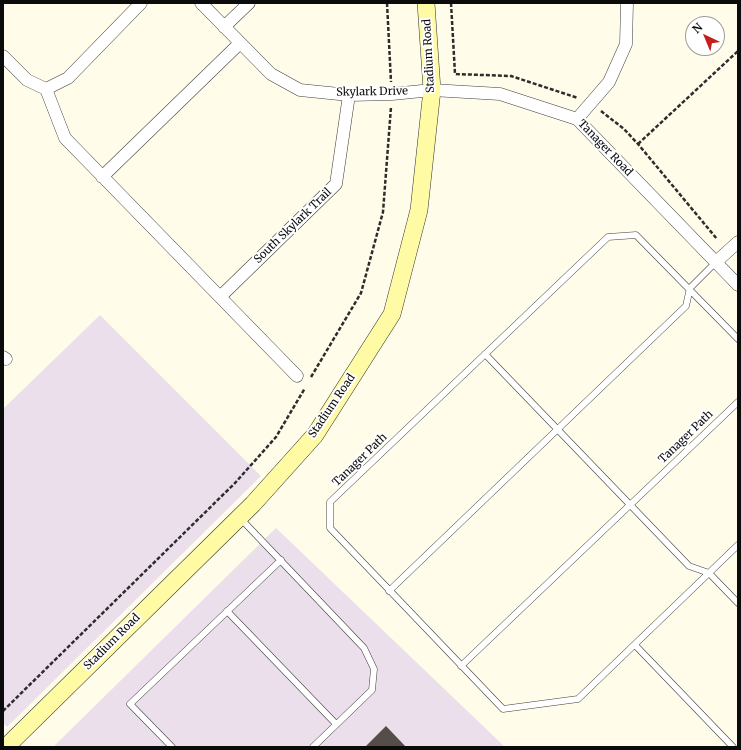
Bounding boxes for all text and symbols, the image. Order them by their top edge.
north arrow [685,16,725,56]
street label: Stadium Road [420,19,438,93]
text: N [689,20,705,36]
street label: Skylark Drive [336,85,408,99]
street label: Tanager Road [575,117,635,179]
street label: South Skylark Trail [252,186,334,266]
street label: Stadium Road [306,372,358,440]
street label: Tanager Path [656,408,716,466]
street label: Tanager Path [330,431,390,489]
street label: Stadium Road [81,611,143,673]

